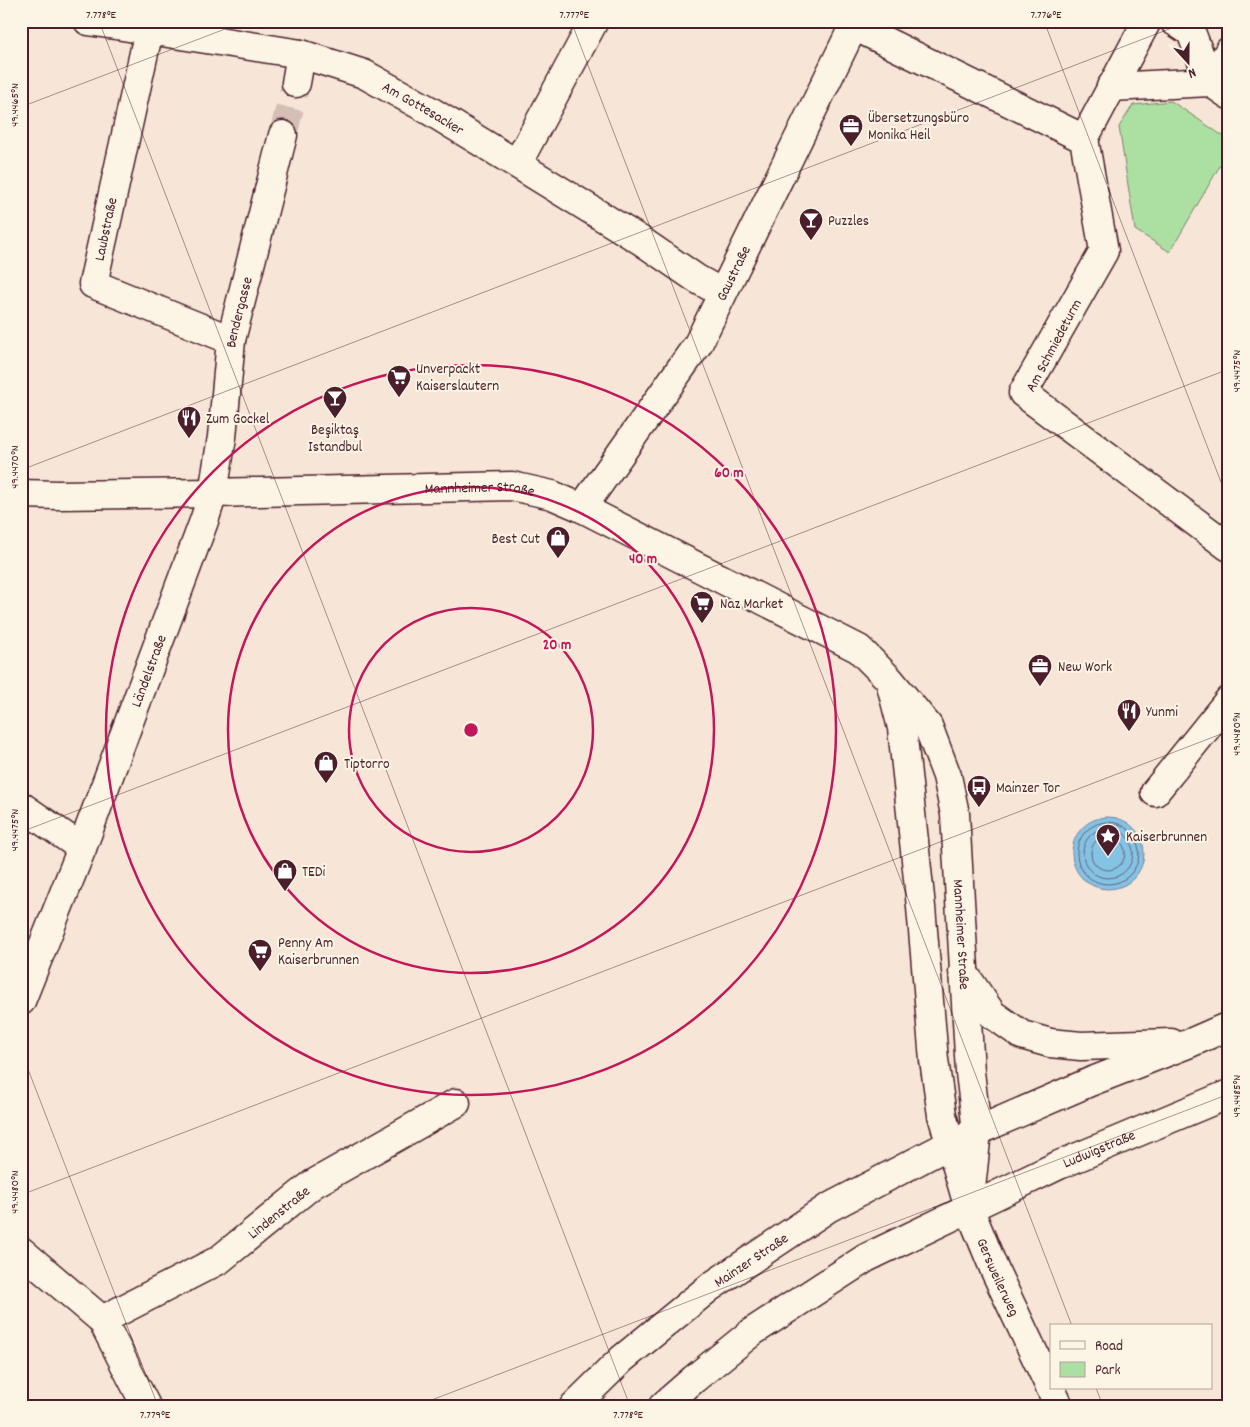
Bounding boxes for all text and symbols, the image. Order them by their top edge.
text: 7.778°E [86,7,116,24]
text: 7.777°E [559,7,589,24]
text: 7.776°E [1031,7,1062,24]
north arrow [1162,38,1212,88]
text: N [1185,62,1199,83]
street label: Am Gottesacker [377,77,468,142]
text: 49.4465°N [7,83,24,127]
place label: Übersetzungsbüro Monika Heil [868,108,969,147]
office icon: Übersetzungsbüro Monika Heil [838,113,864,147]
street label: Laubstraße [90,195,124,263]
bar icon: Puzzles [798,207,824,241]
place label: Puzzles [828,211,869,233]
street label: Gaustraße [712,242,758,305]
street label: Bendergasse [221,274,260,349]
street label: Am Schmiedeturm [1021,295,1089,396]
text: 49.4475°N [1229,350,1246,392]
place label: Unverpackt Kaiserslautern [416,359,499,398]
supermarket icon: Unverpackt Kaiserslautern [386,364,412,398]
bar icon: Beşiktaş Istandbul [322,385,348,419]
restaurant icon: Zum Gockel [176,405,202,439]
place label: Zum Gockel [206,409,270,431]
place label: Beşiktaş Istandbul [308,420,362,459]
text: 49.4470°N [7,445,24,489]
text: 60 m [714,463,744,485]
street label: Mannheimer Straße [424,477,537,504]
shop icon: Best Cut [545,525,571,559]
place label: Best Cut [492,529,540,551]
text: 40 m [629,549,657,571]
supermarket icon: Naz Market [689,590,715,624]
place label: Naz Market [720,594,784,616]
street label: Ländelstraße [126,632,174,711]
text: 20 m [543,635,571,657]
office icon: New Work [1027,653,1053,687]
place label: New Work [1058,657,1112,679]
restaurant icon: Yunmi [1116,698,1142,732]
place label: Yunmi [1146,702,1178,724]
text: 49.4480°N [1229,712,1246,756]
centre of rings [462,721,480,739]
shop icon: Tiptorro [313,750,339,784]
place label: Tiptorro [344,754,390,776]
bus stop icon: Mainzer Tor [966,774,992,808]
place label: Mainzer Tor [996,778,1060,800]
text: 49.4475°N [7,809,24,851]
place icon: Kaiserbrunnen [1095,823,1121,857]
place label: Kaiserbrunnen [1126,827,1207,849]
shop icon: TEDi [272,858,298,892]
place label: TEDi [302,862,326,884]
street label: Mannheimer Straße [946,879,974,991]
place label: Penny Am Kaiserbrunnen [278,933,359,972]
supermarket icon: Penny Am Kaiserbrunnen [247,938,273,972]
text: 49.4485°N [1229,1075,1246,1117]
street label: Ludwigstraße [1060,1125,1140,1175]
text: 49.4480°N [7,1170,24,1214]
street label: Lindenstraße [244,1181,316,1245]
street label: Mainzer Straße [710,1228,794,1294]
street label: Gersweilerweg [970,1235,1024,1321]
legend [1050,1324,1212,1390]
text: Road [1095,1336,1123,1358]
text: Park [1095,1360,1121,1382]
text: 7.779°E [140,1407,171,1424]
text: 7.778°E [613,1407,643,1424]

